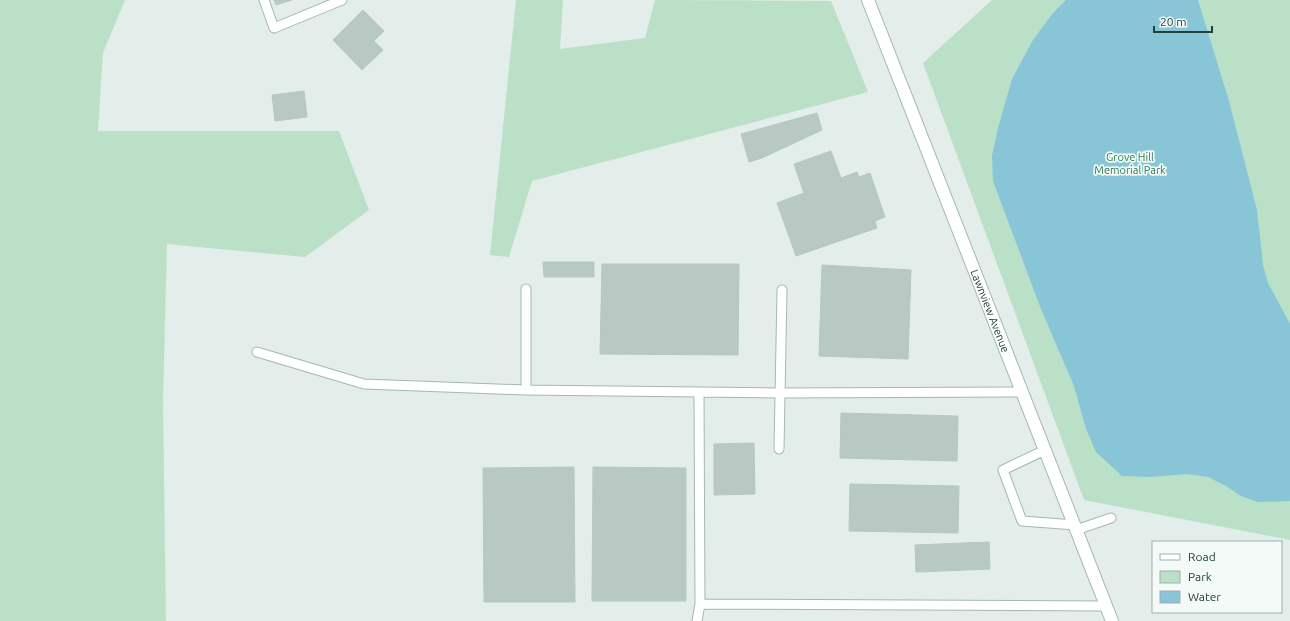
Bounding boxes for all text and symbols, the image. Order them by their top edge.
scale bar [1154,8,1212,34]
text: 20 m [1160,15,1187,28]
park label: Grove Hill Memorial Park [1094,151,1166,176]
street label: Lawnview Avenue [968,268,1012,354]
legend [1152,541,1282,613]
text: Road [1188,550,1216,563]
text: Park [1188,570,1212,583]
text: Water [1188,590,1221,603]

